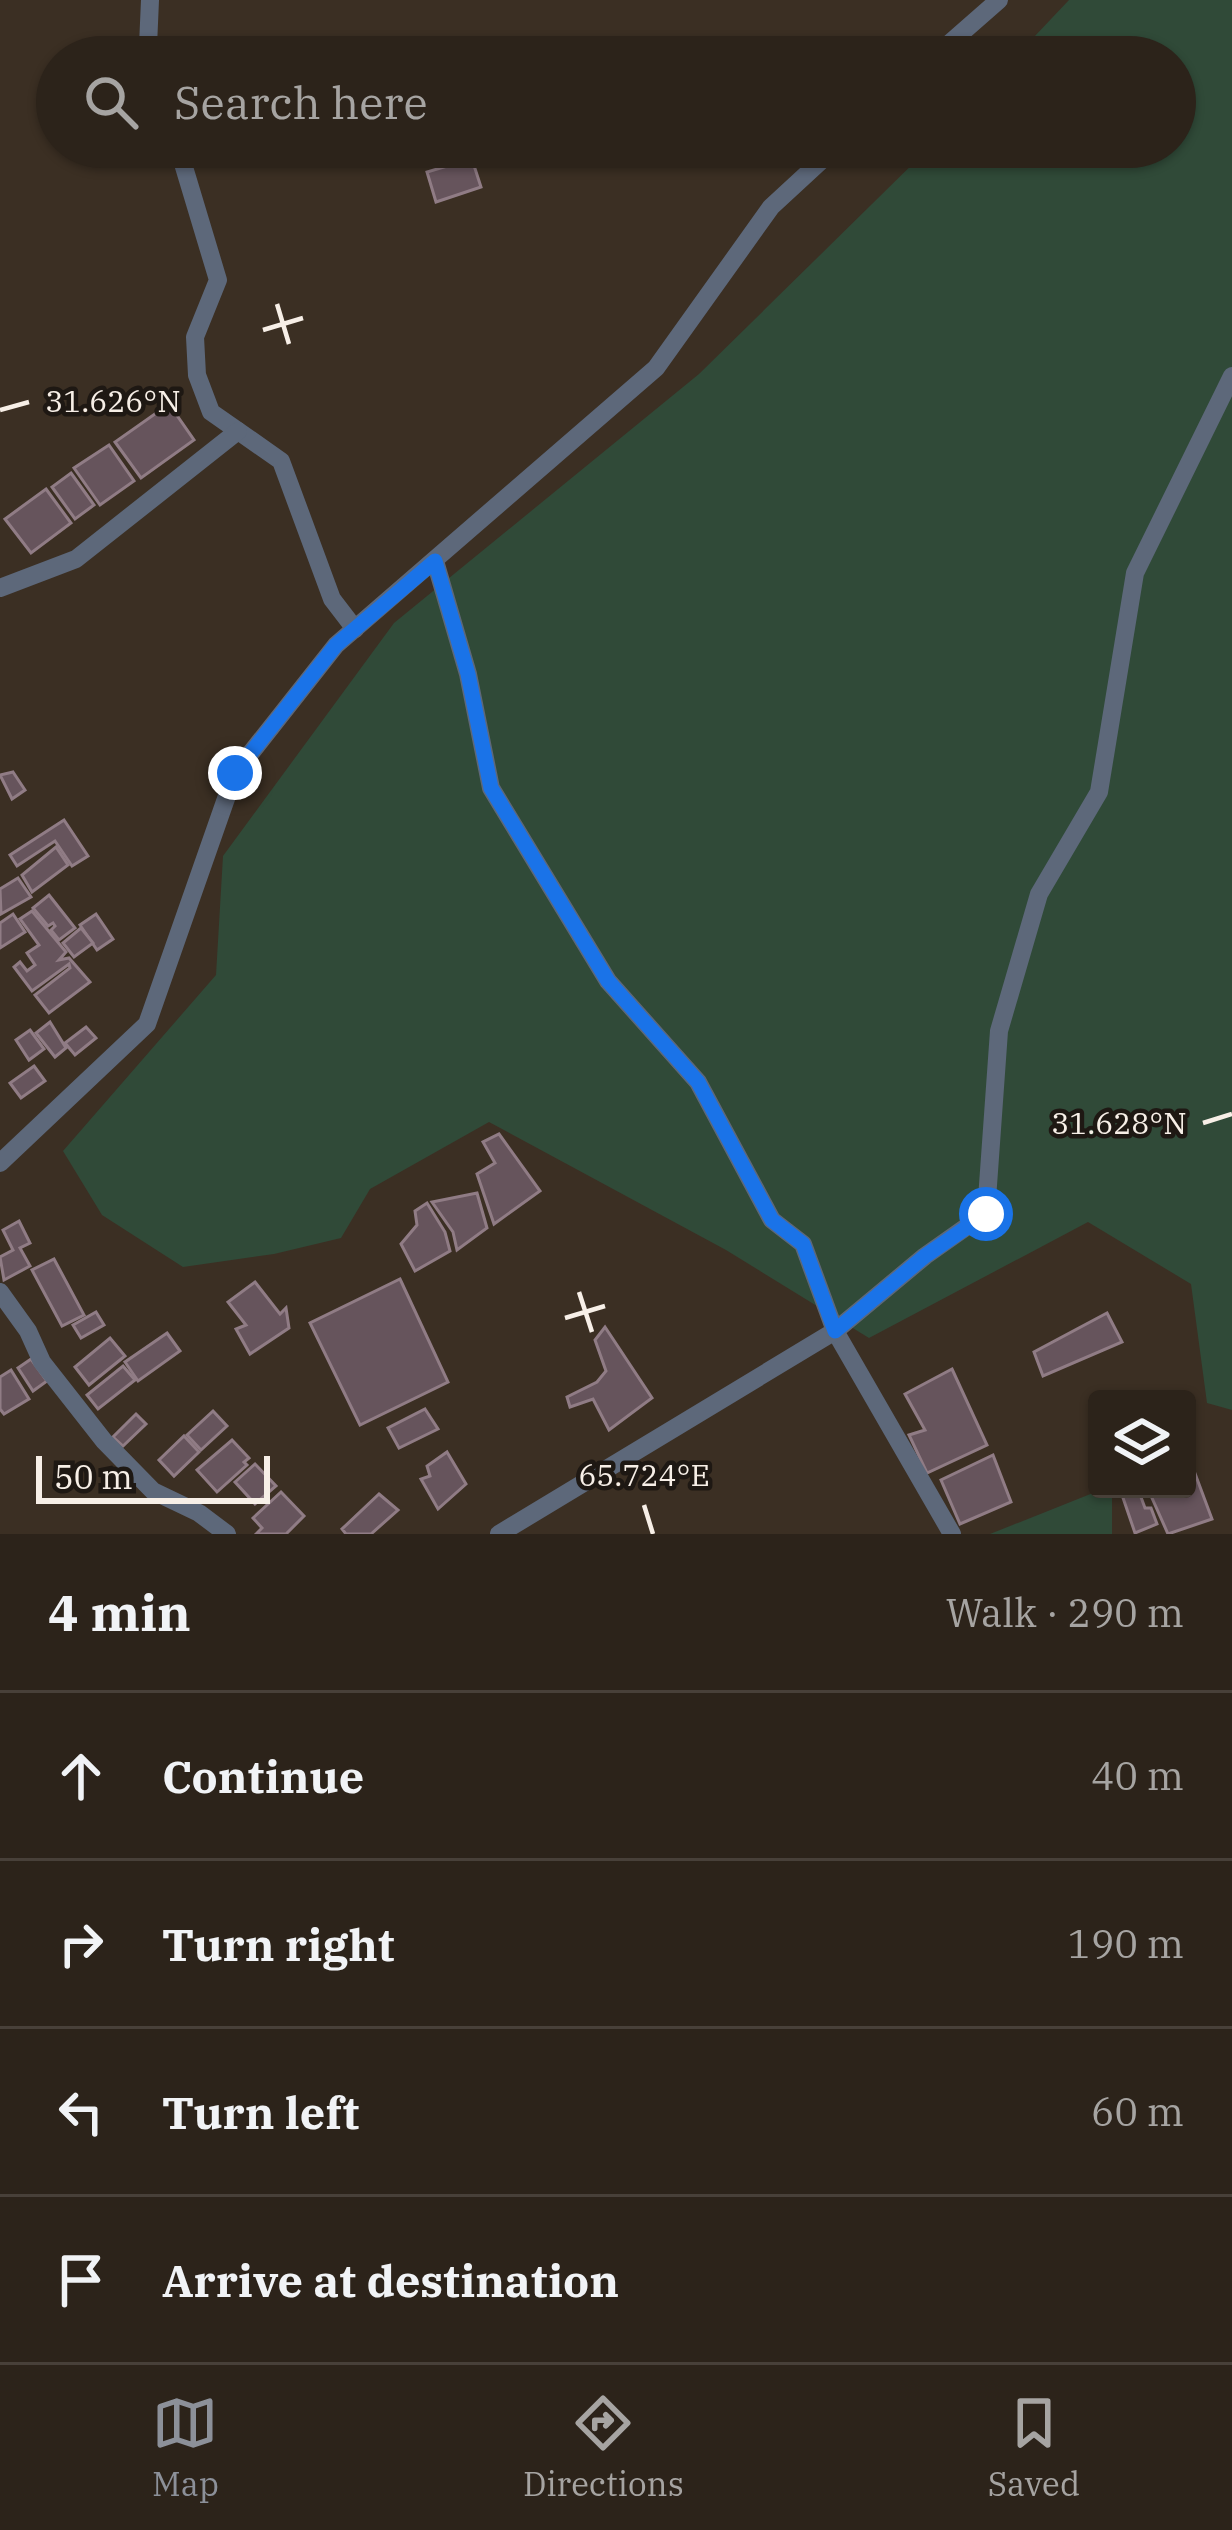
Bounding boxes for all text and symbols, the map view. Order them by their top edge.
search box [36,36,1196,168]
icon: search [78,69,144,135]
text: Search here [174,73,428,131]
text: 31.626°N [45,381,181,420]
route end [208,746,262,800]
text: 31.628°N [1051,1103,1187,1142]
route start [959,1187,1013,1241]
map controls [1088,1390,1196,1498]
button: layers [1088,1390,1196,1498]
scale bar [36,1450,270,1503]
text: 50 m [54,1455,133,1498]
text: 65.724°E [578,1455,710,1494]
text: 4 min [48,1579,191,1645]
text: Walk · 290 m [946,1587,1184,1638]
icon: ahead [48,1743,114,1809]
text: Continue [162,1747,364,1805]
text: 40 m [1091,1750,1184,1801]
icon: right [48,1911,114,1977]
text: Turn right [162,1915,394,1973]
text: 190 m [1068,1918,1184,1969]
icon: left [48,2079,114,2145]
text: Turn left [162,2083,359,2141]
text: 60 m [1091,2086,1184,2137]
icon: arrive [48,2247,114,2313]
text: Arrive at destination [162,2251,619,2309]
tab: Map [152,2390,219,2505]
tab: Directions [523,2390,684,2505]
tab: Saved [988,2390,1080,2505]

